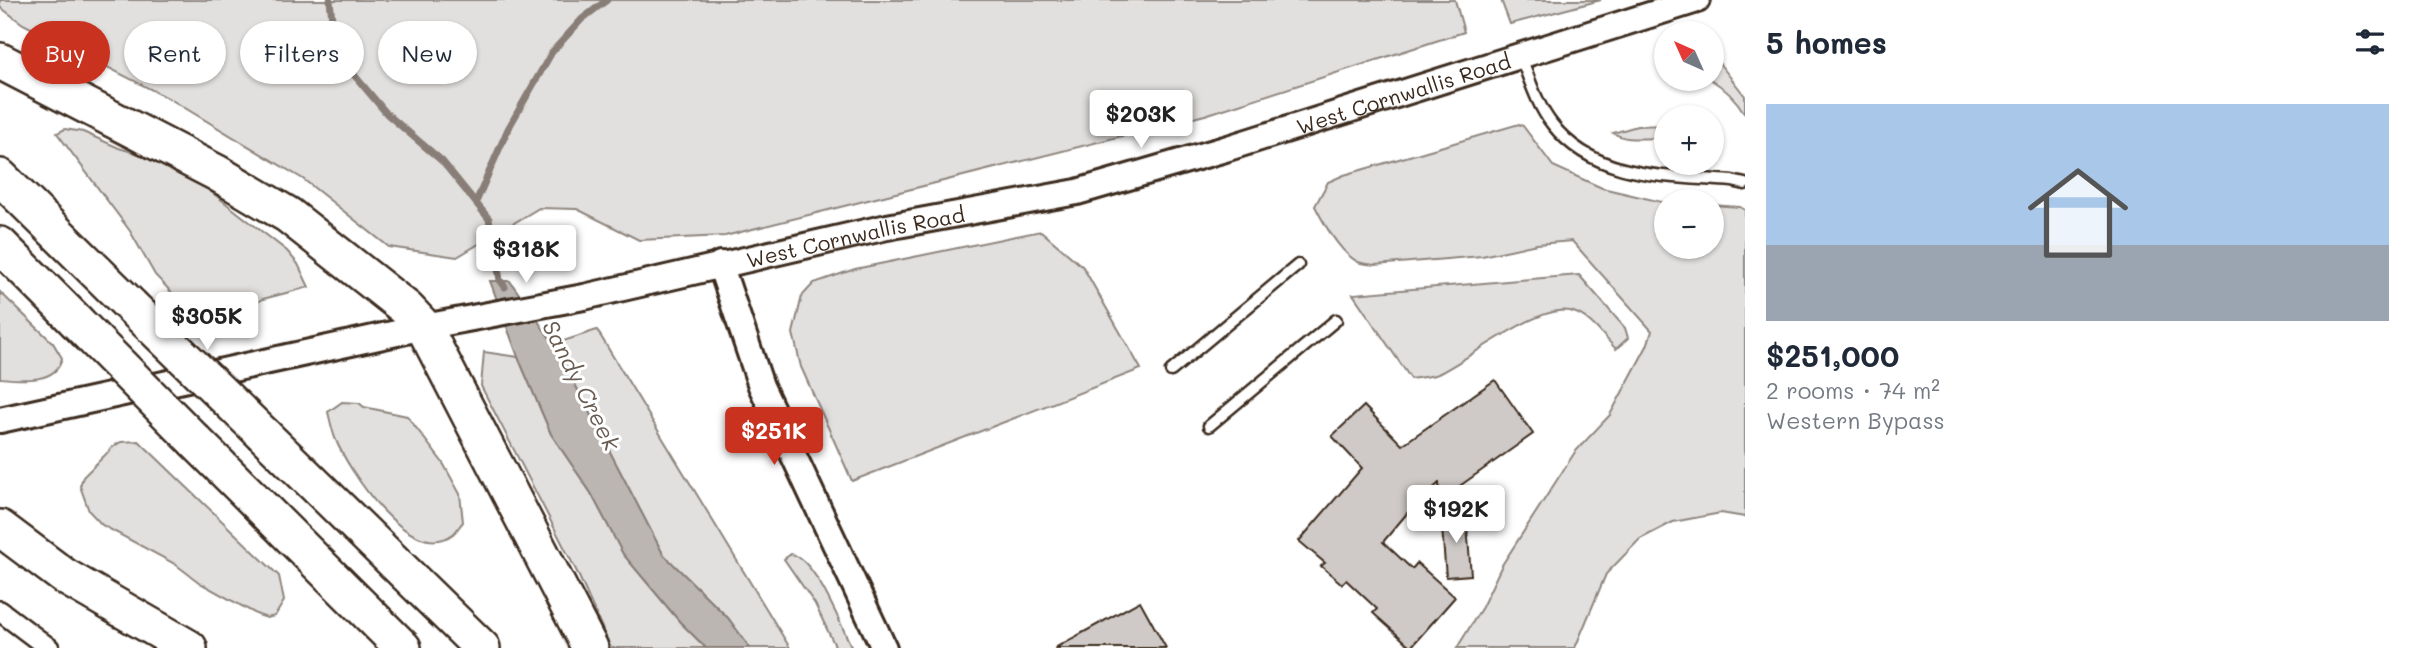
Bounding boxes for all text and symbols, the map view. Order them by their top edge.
chip: Buy [21,21,110,84]
chip: Rent [124,21,226,84]
chip: Filters [240,21,364,84]
chip: New [378,21,477,84]
north arrow [1654,21,1724,91]
map controls [1654,21,1724,259]
text: 5 homes [1766,22,1887,62]
icon: filters [2351,23,2389,61]
street label: West Cornwallis Road [1293,46,1514,139]
pin: $203K [1092,90,1190,150]
text: $203K [1106,98,1176,128]
button: + [1654,105,1724,175]
icon: home [2015,150,2141,276]
button: − [1654,189,1724,259]
street label: West Cornwallis Road [743,199,967,273]
pin: $318K [477,226,575,285]
text: $318K [492,233,560,263]
pin: $305K [158,292,256,352]
text: $305K [171,300,243,330]
water label: Sandy Creek [536,315,628,456]
text: $251,000 [1766,335,1899,375]
text: 2 rooms · 74 m² [1766,375,1940,405]
text: Western Bypass [1766,405,1945,435]
pin: $251K [725,407,823,467]
text: $251K [741,415,807,445]
pin: $192K [1407,486,1505,545]
text: $192K [1423,493,1489,523]

